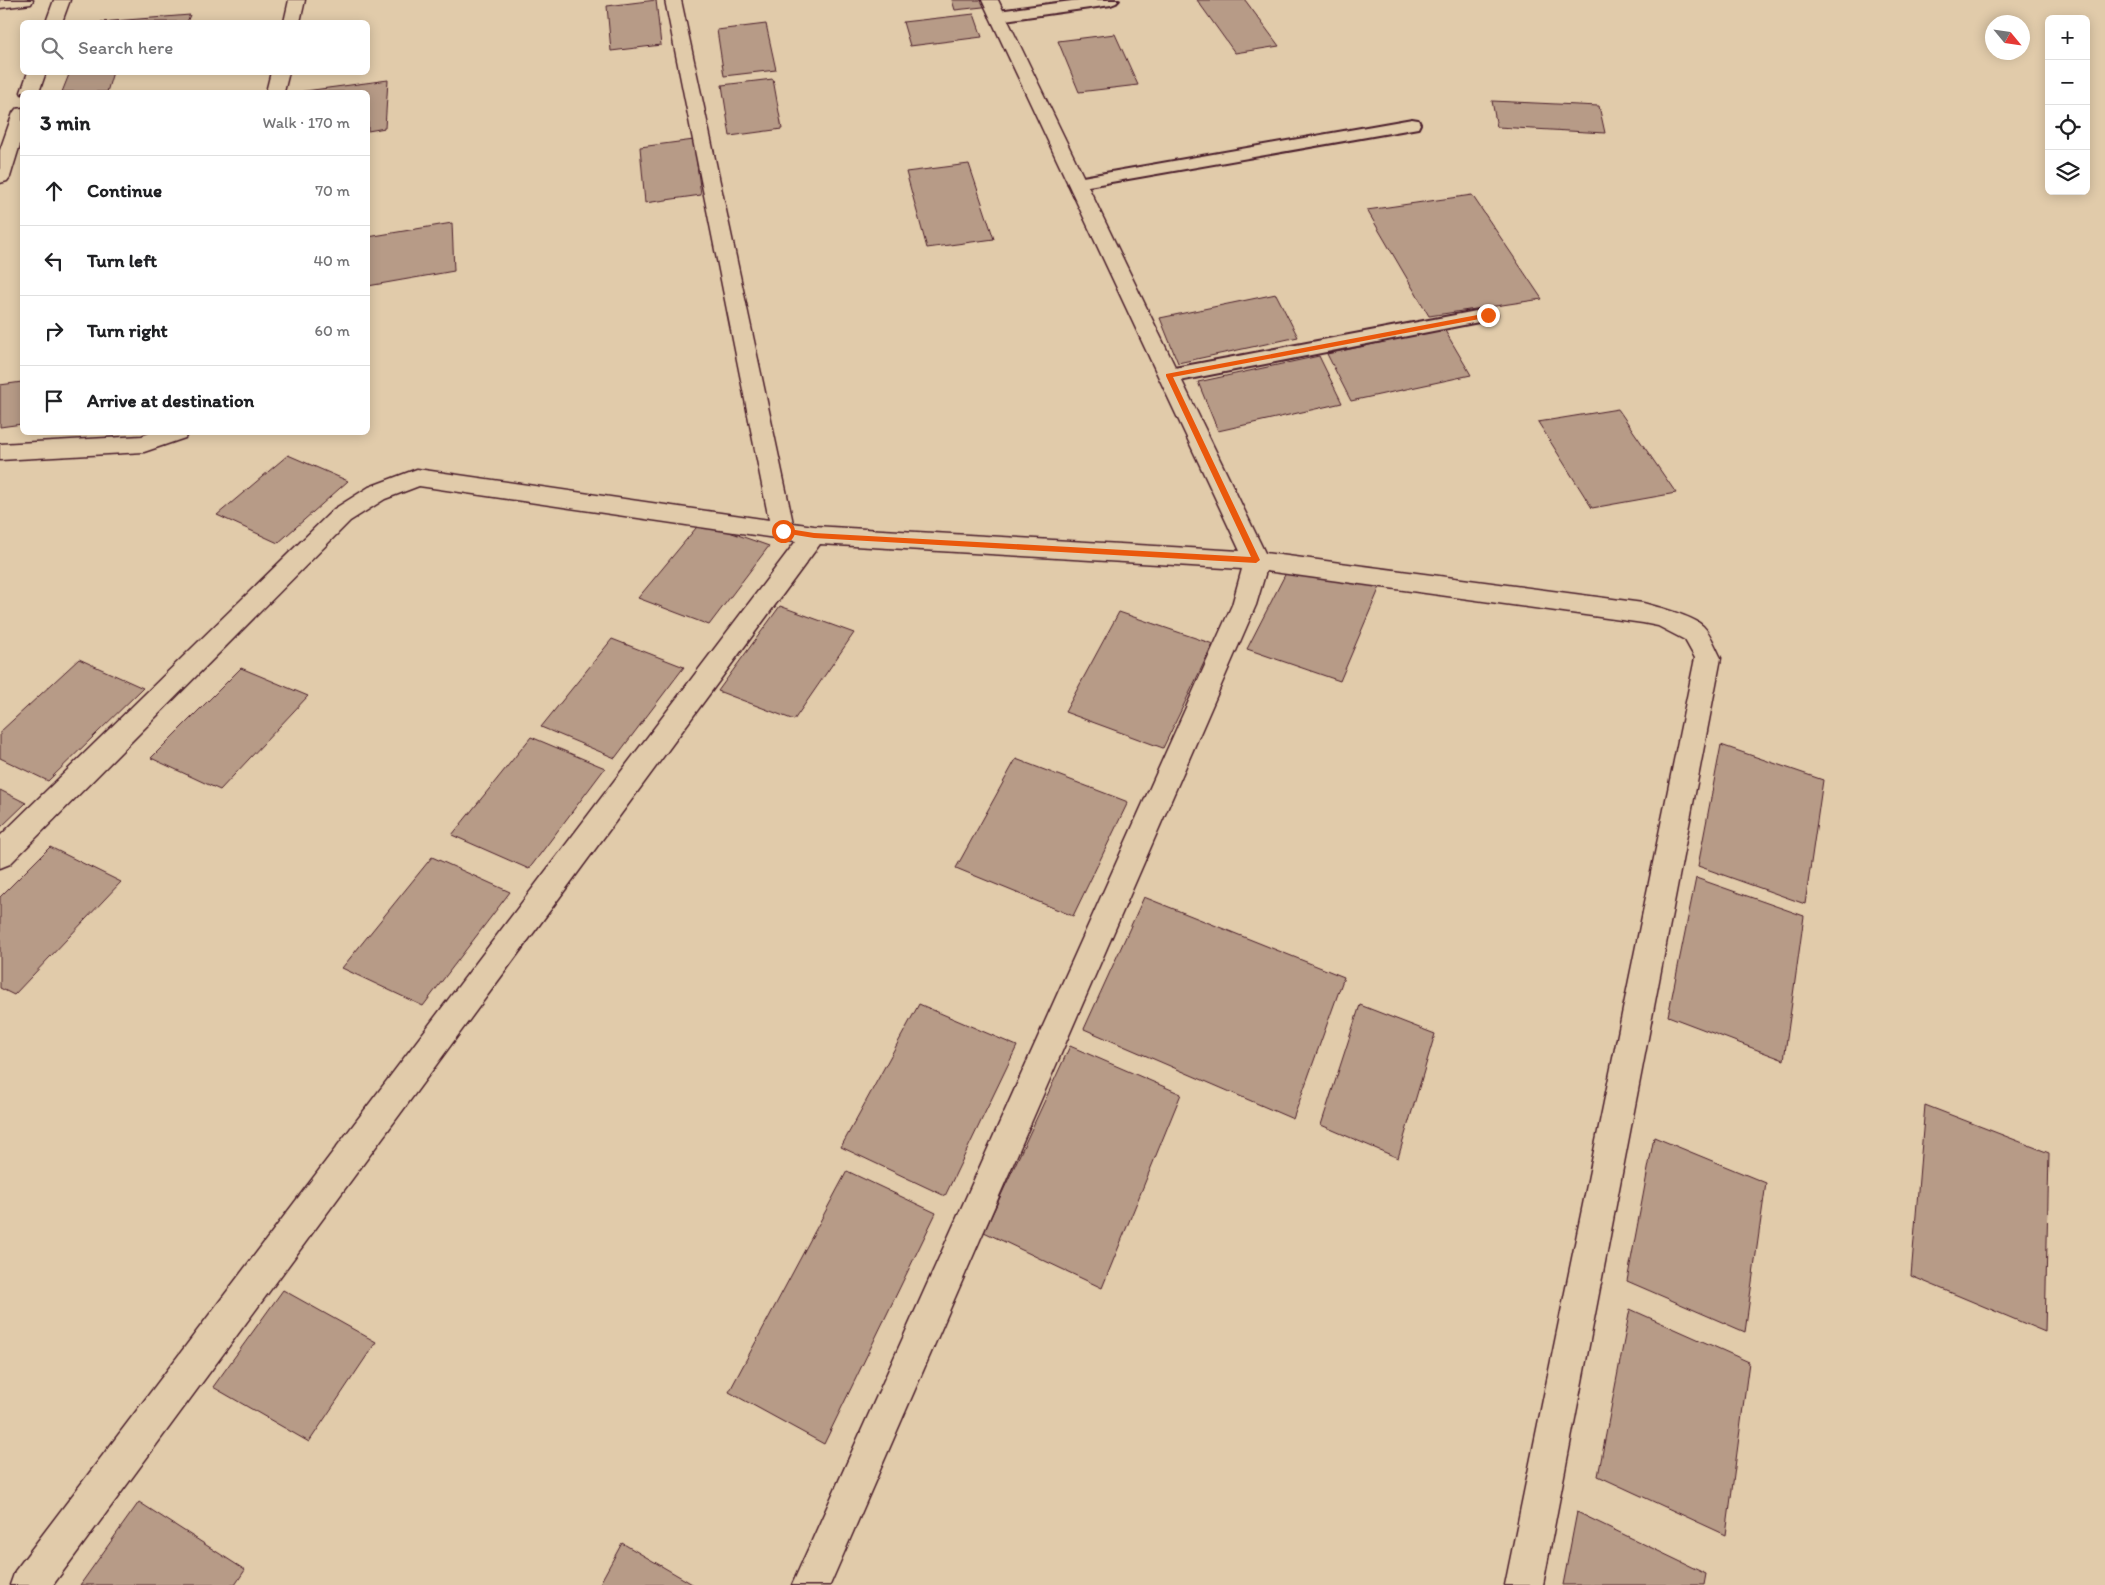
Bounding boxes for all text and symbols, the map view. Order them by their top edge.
north arrow [1985,15,2030,60]
map controls [2045,15,2090,195]
button: + [2045,15,2090,60]
search box [20,20,370,75]
icon: search [38,34,66,62]
text: Search here [78,36,173,59]
button: − [2045,60,2090,105]
button: locate [2045,105,2090,150]
text: 3 min [40,110,90,135]
text: Walk · 170 m [263,113,350,132]
button: layers [2045,150,2090,195]
icon: ahead [40,177,68,205]
text: Continue [87,179,162,202]
text: 70 m [315,181,350,200]
icon: left [40,247,68,275]
text: Turn left [87,249,157,272]
text: 40 m [313,251,350,270]
route end [1477,304,1500,327]
icon: right [40,317,68,345]
text: Turn right [87,319,168,342]
text: 60 m [315,321,350,340]
icon: arrive [40,387,68,415]
text: Arrive at destination [87,389,254,412]
route start [772,520,795,543]

